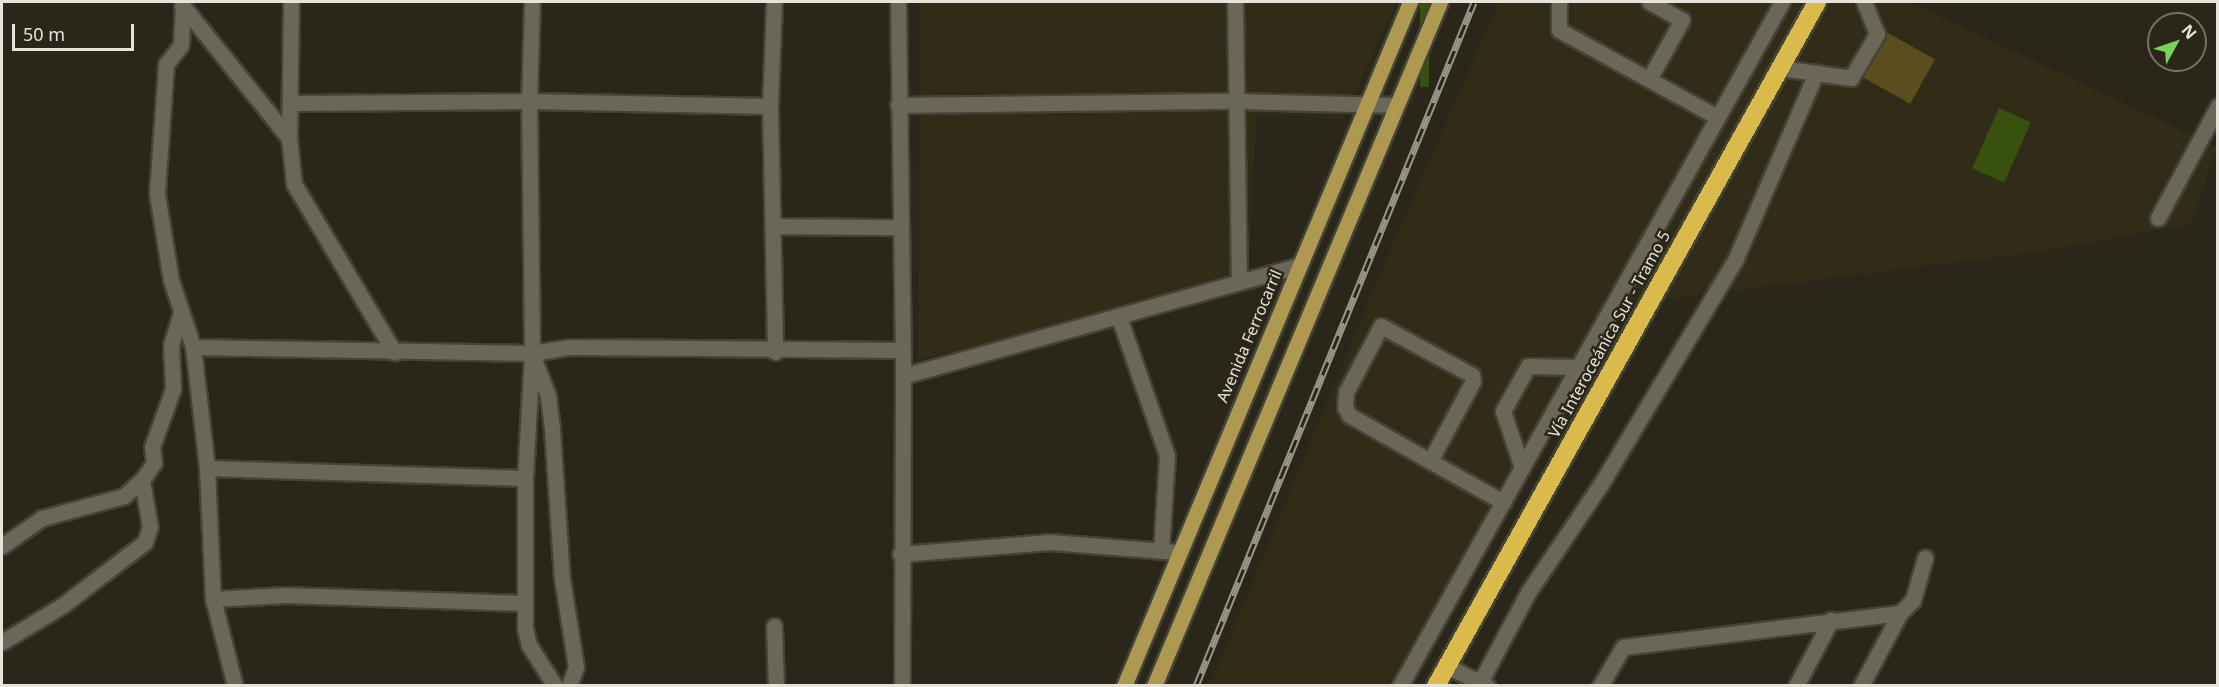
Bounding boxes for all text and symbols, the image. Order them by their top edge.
scale bar [15,12,136,50]
north arrow [2147,12,2207,72]
text: N [2177,20,2202,44]
text: 50 m [23,22,65,46]
street label: Vía Interoceánica Sur - Tramo 5 [1544,227,1674,441]
street label: Avenida Ferrocarril [1212,267,1286,405]

